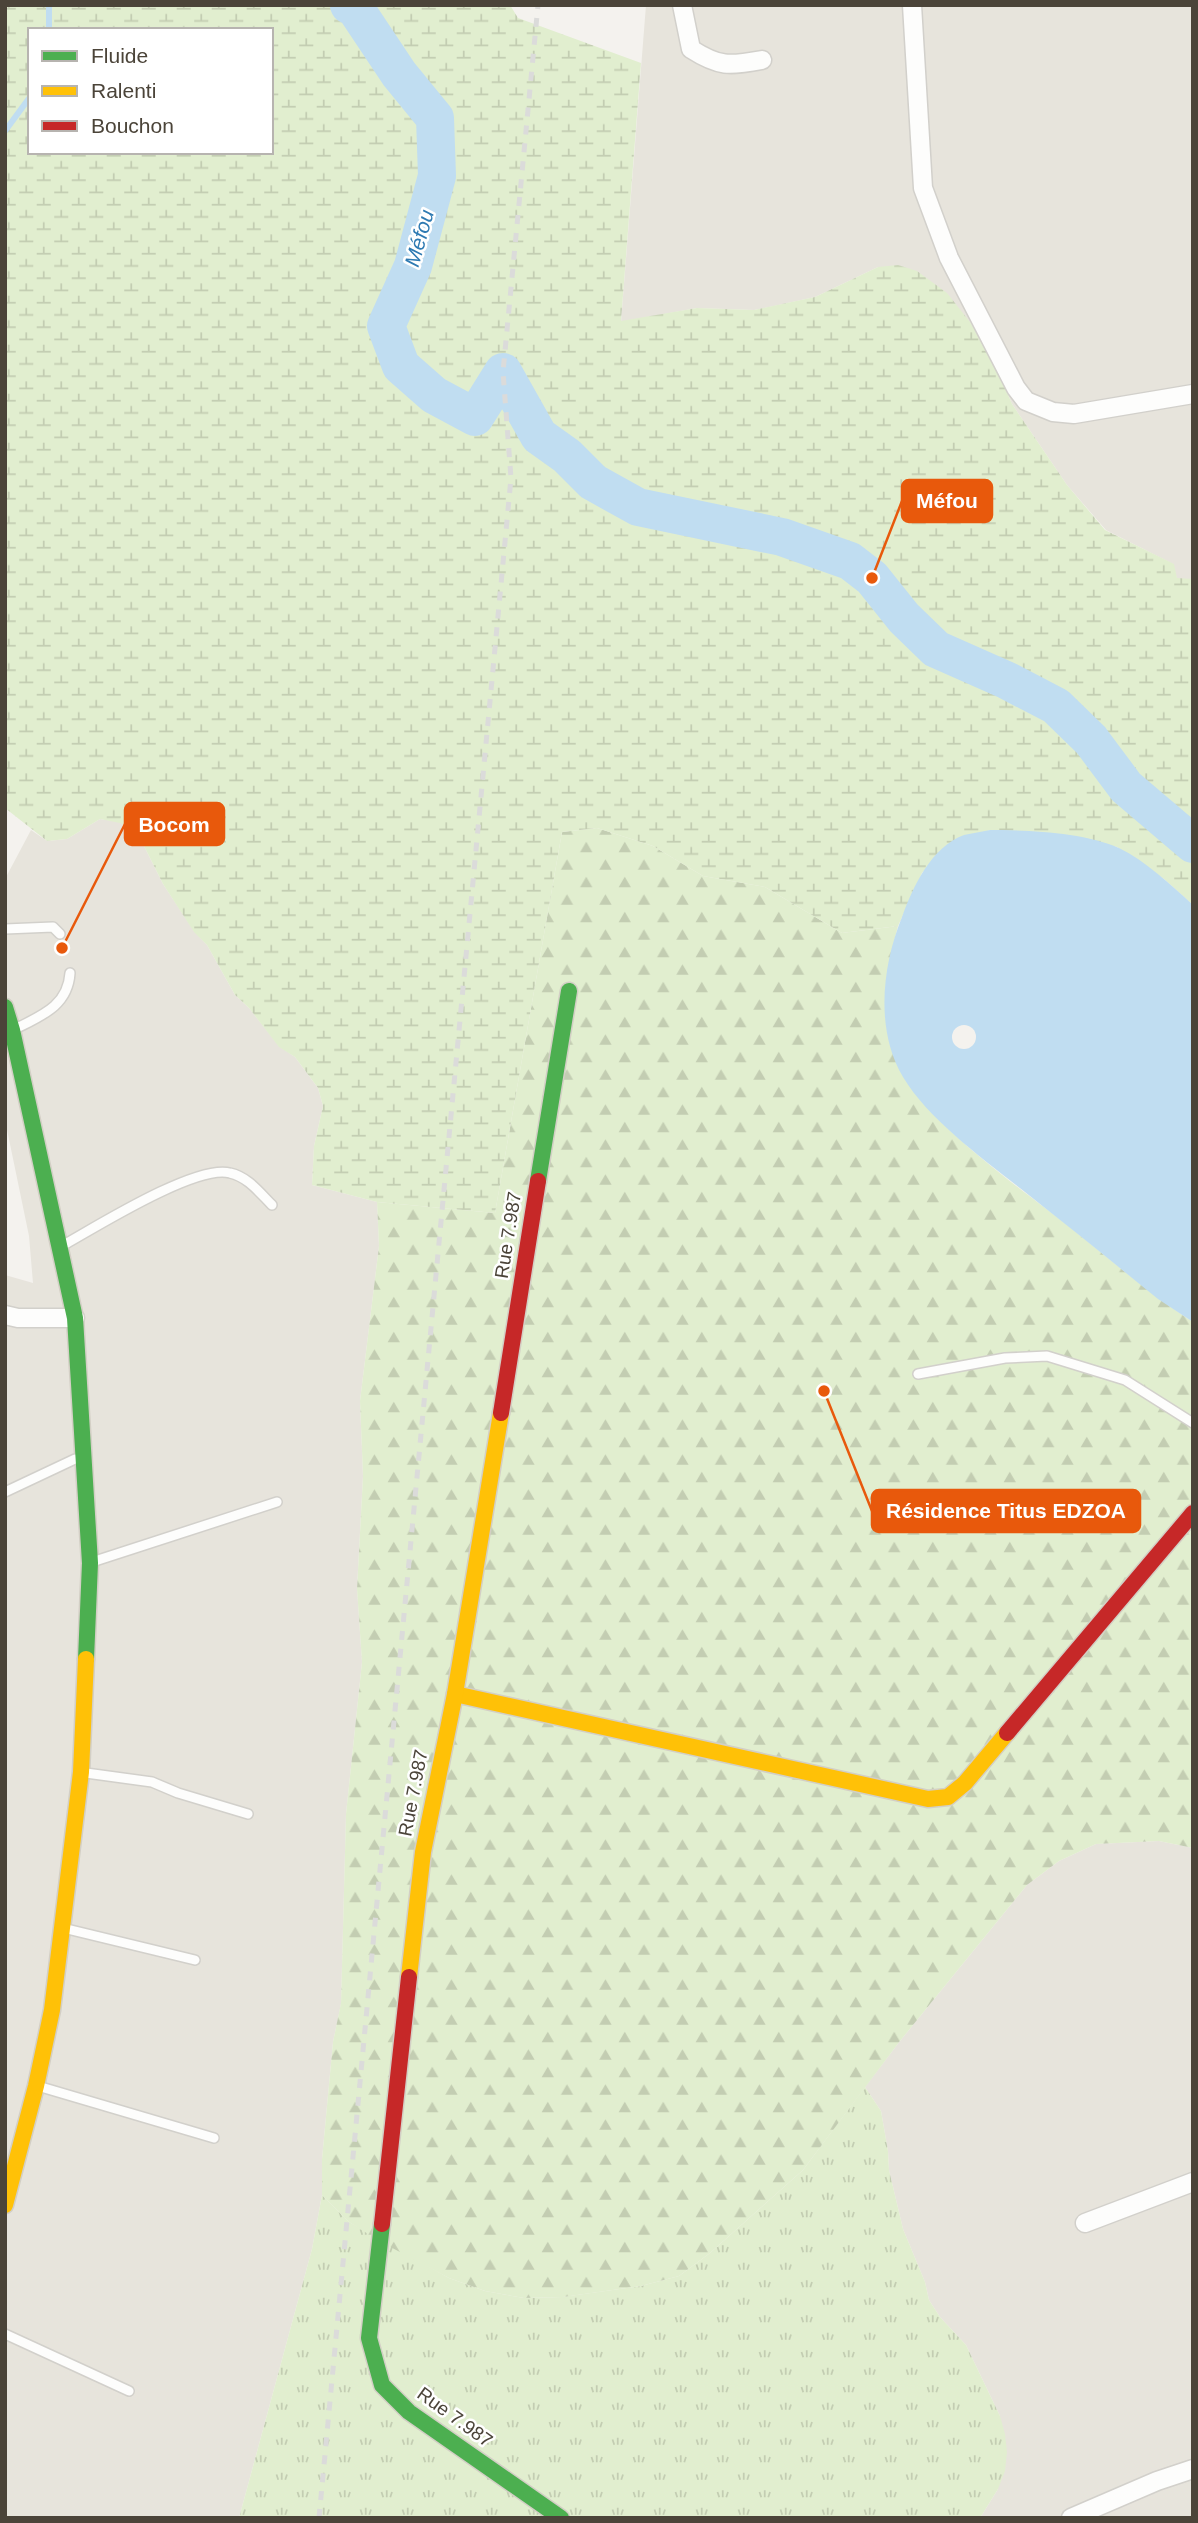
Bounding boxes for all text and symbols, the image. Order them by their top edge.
legend [28,28,273,154]
text: Fluide [91,44,148,67]
text: Ralenti [91,79,156,102]
text: Bouchon [91,114,174,137]
water label: Méfou [400,206,438,269]
callout: Méfou [902,480,992,522]
text: Méfou [916,489,978,512]
callout: Bocom [125,803,224,845]
text: Bocom [138,813,210,836]
street label: Rue 7.987 [491,1190,525,1280]
callout: Résidence Titus EDZOA [872,1490,1140,1532]
text: Résidence Titus EDZOA [886,1499,1126,1522]
street label: Rue 7.987 [394,1748,432,1838]
street label: Rue 7.987 [413,2383,497,2451]

